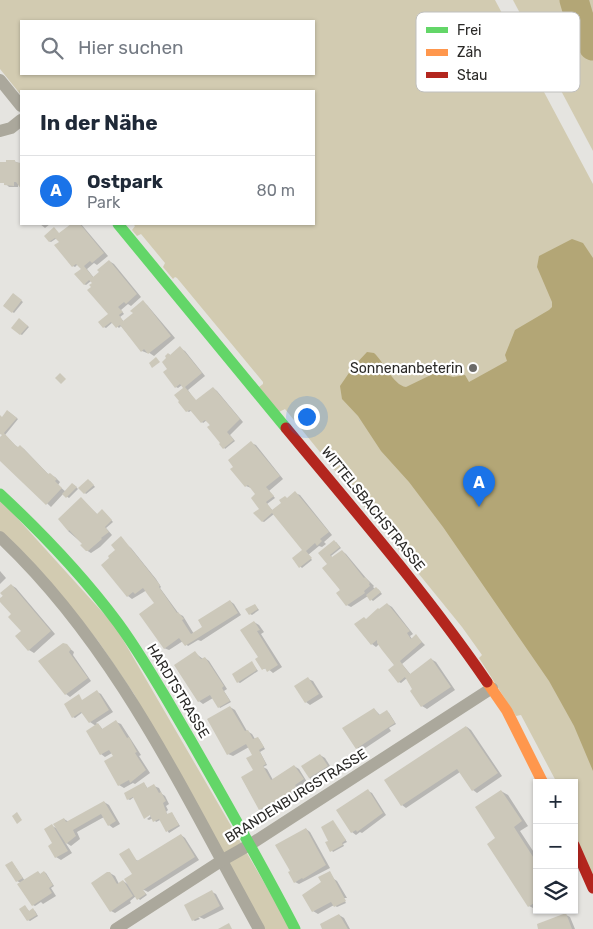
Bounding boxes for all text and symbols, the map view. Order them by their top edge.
legend [416,12,580,92]
search box [20,20,315,75]
text: Frei [457,22,481,39]
icon: search [38,34,66,62]
text: Hier suchen [78,36,184,59]
text: Zäh [457,44,482,61]
text: Stau [457,67,487,84]
text: In der Nähe [40,110,158,135]
text: Ostpark [87,170,163,193]
text: A [50,181,62,200]
text: 80 m [257,181,295,200]
text: Park [87,193,120,212]
place label: Sonnenanbeterin [350,360,463,377]
marker: Sonnenanbeterin [467,362,479,374]
your location [294,404,320,430]
street label: WITTELSBACHSTRASSE [318,443,428,575]
pin: A [463,466,495,507]
street label: HARDTSTRASSE [143,641,213,741]
street label: BRANDENBURGSTRASSE [222,745,370,847]
map controls [533,779,578,914]
button: + [533,779,578,824]
button: − [533,824,578,869]
button: layers [533,869,578,914]

